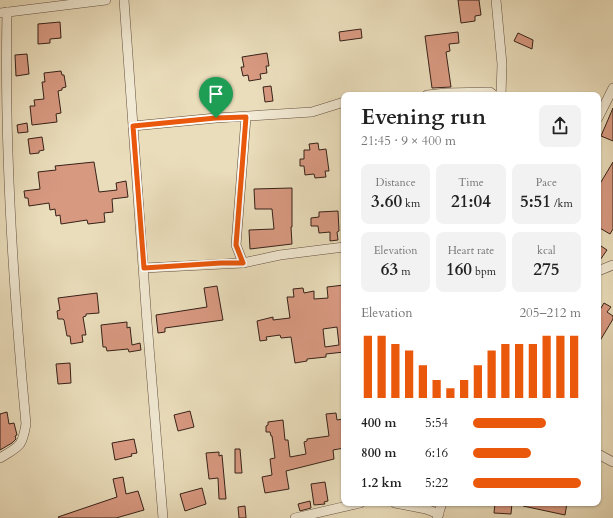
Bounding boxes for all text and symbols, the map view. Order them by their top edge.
pin [199,77,233,118]
icon: arrive [205,83,227,105]
text: Evening run [361,102,486,132]
button: share [539,105,581,147]
text: 21:45 · 9 × 400 m [361,132,456,150]
text: Distance [376,175,416,190]
text: Time [458,175,484,190]
text: Pace [536,175,557,190]
text: 3.60 [371,190,402,213]
text: 21:04 [451,190,491,213]
text: 5:51 [520,190,551,213]
text: km [402,196,420,211]
text: /km [551,196,573,211]
text: Elevation [374,243,418,258]
text: Heart rate [448,243,494,258]
text: kcal [537,243,556,258]
text: 63 [381,258,398,281]
text: 160 [446,258,472,281]
text: 275 [533,258,559,281]
text: m [398,264,411,279]
text: bpm [472,264,496,279]
text: Elevation [361,304,413,322]
text: 205–212 m [519,304,581,322]
text: 400 m [361,414,396,432]
text: 5:54 [425,414,448,432]
text: 800 m [361,444,396,462]
text: 6:16 [425,444,448,462]
text: 1.2 km [361,474,402,492]
text: 5:22 [425,474,448,492]

